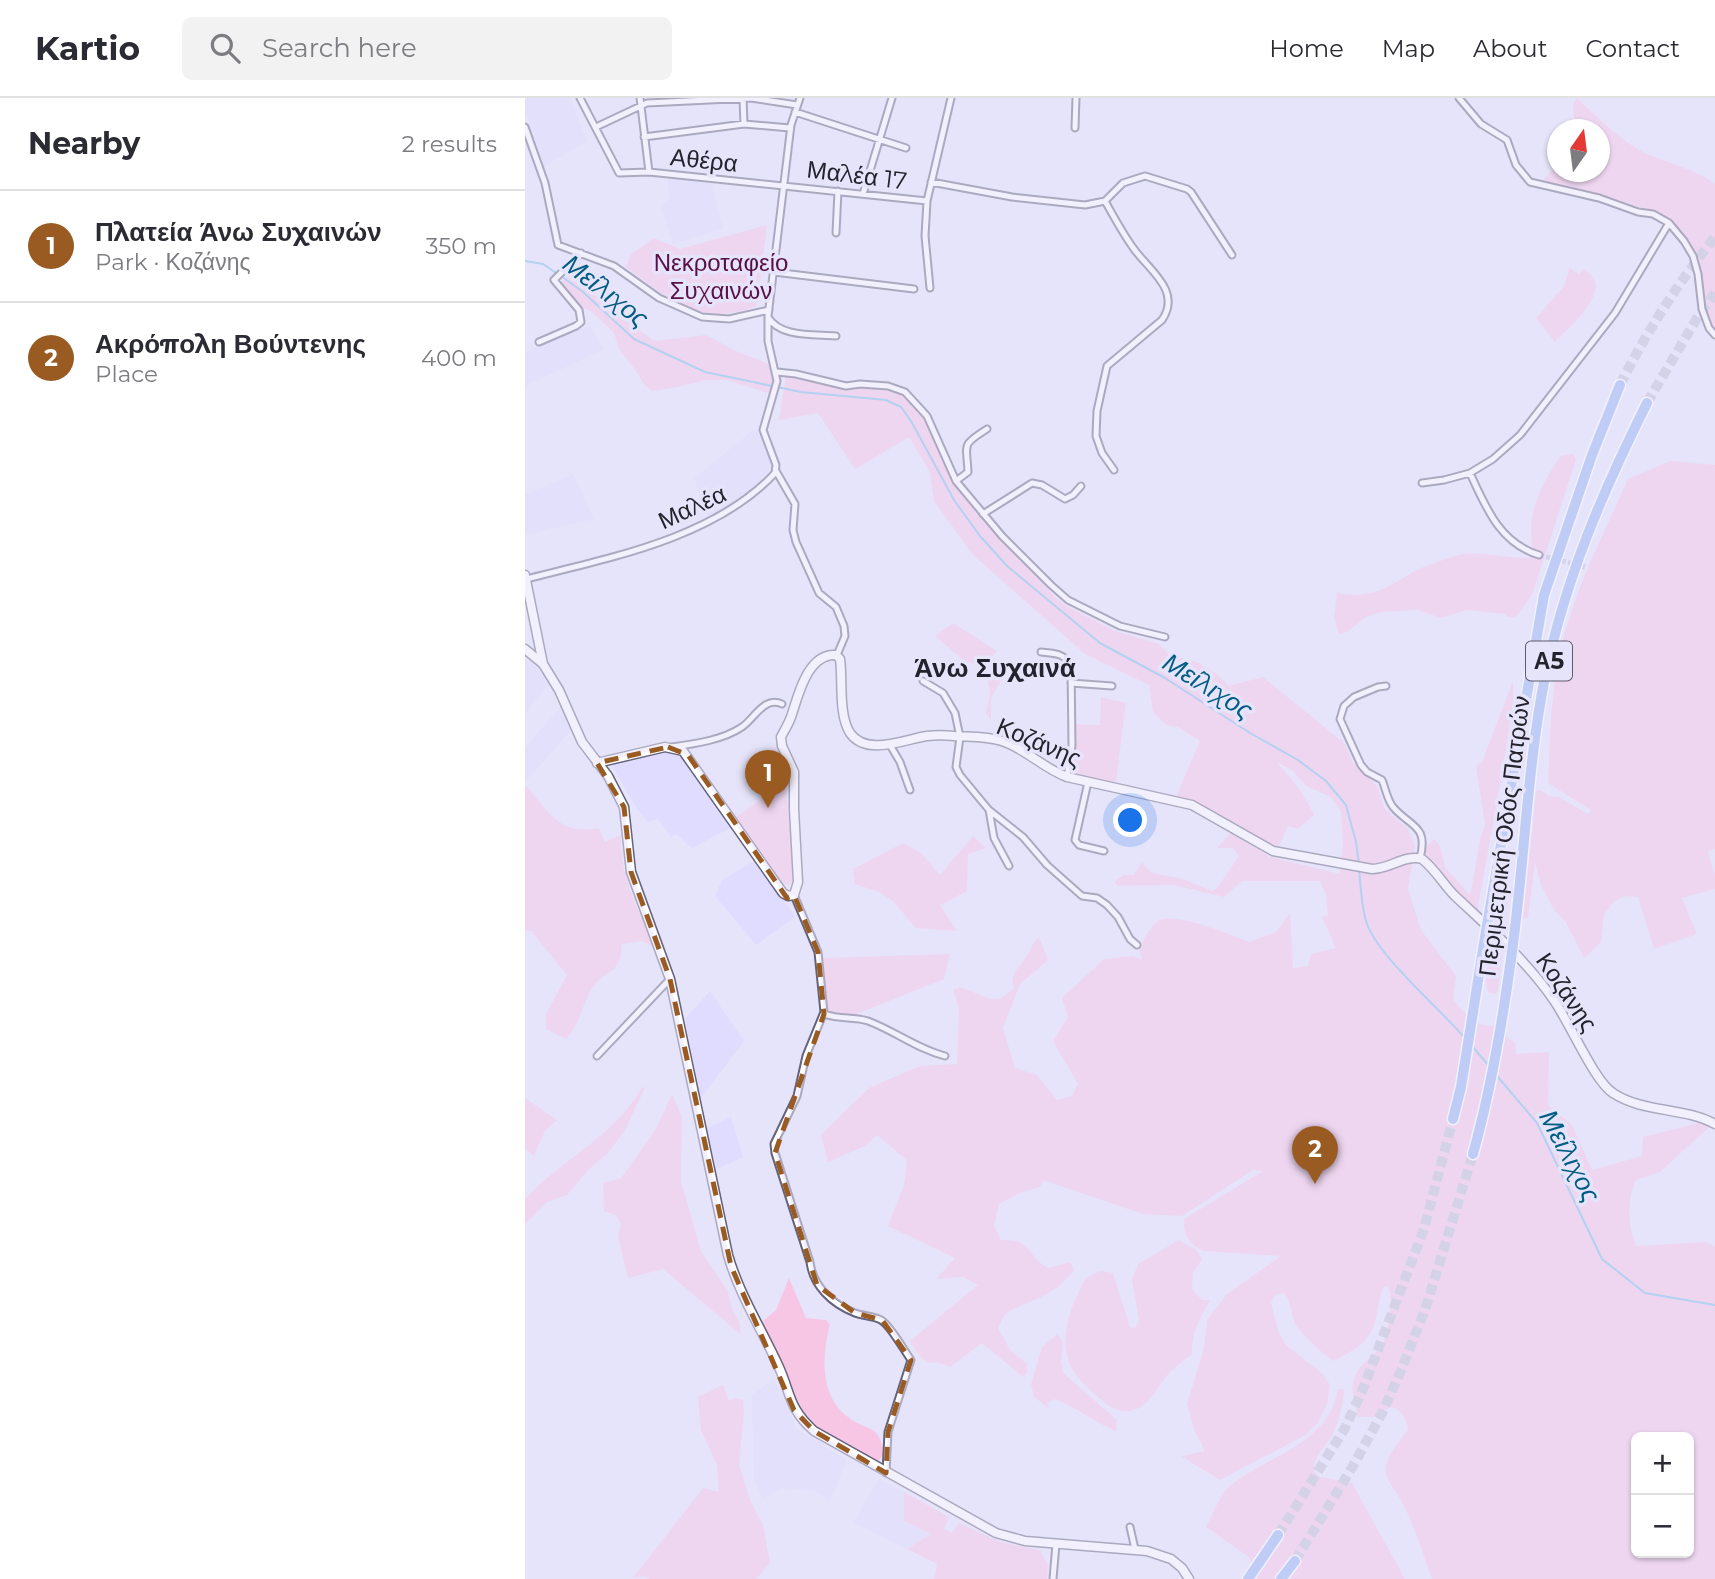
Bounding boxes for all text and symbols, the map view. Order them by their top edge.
search box [182,17,672,80]
text: Kartio [35,28,140,68]
icon: search [206,29,244,67]
text: Search here [262,32,417,64]
text: Home [1269,34,1344,63]
text: Map [1382,34,1435,63]
text: About [1473,34,1547,63]
text: Contact [1585,34,1680,63]
north arrow [1547,119,1610,182]
text: Nearby [28,125,140,162]
text: 2 results [402,130,497,158]
street label: Αθέρα [669,142,739,178]
street label: Μαλέα 17 [805,154,909,196]
text: Πλατεία Άνω Συχαινών [95,216,382,248]
text: 1 [46,232,56,260]
text: 350 m [426,232,497,260]
text: Park · Κοζάνης [95,248,251,276]
water label: Μείλιχος [557,248,655,335]
park label: Νεκροταφείο Συχαινών [654,248,788,305]
text: Ακρόπολη Βούντενης [95,328,366,360]
text: 2 [44,344,58,372]
text: 400 m [421,344,497,372]
text: Place [95,360,158,388]
street label: Μαλέα [653,479,731,535]
road number: Α5 [1526,642,1572,680]
water label: Μείλιχος [1157,646,1259,726]
district label: Άνω Συχαινά [914,652,1076,684]
street label: Περιμετρική Οδός Πατρών [1472,694,1536,978]
street label: Κοζάνης [992,711,1086,773]
pin: 1 [745,750,791,808]
your location [1113,803,1147,837]
street label: Κοζάνης [1530,947,1604,1037]
water label: Μείλιχος [1532,1104,1608,1208]
pin: 2 [1292,1126,1338,1184]
map controls [1631,1432,1694,1558]
button: + [1631,1432,1694,1495]
button: − [1631,1495,1694,1558]

